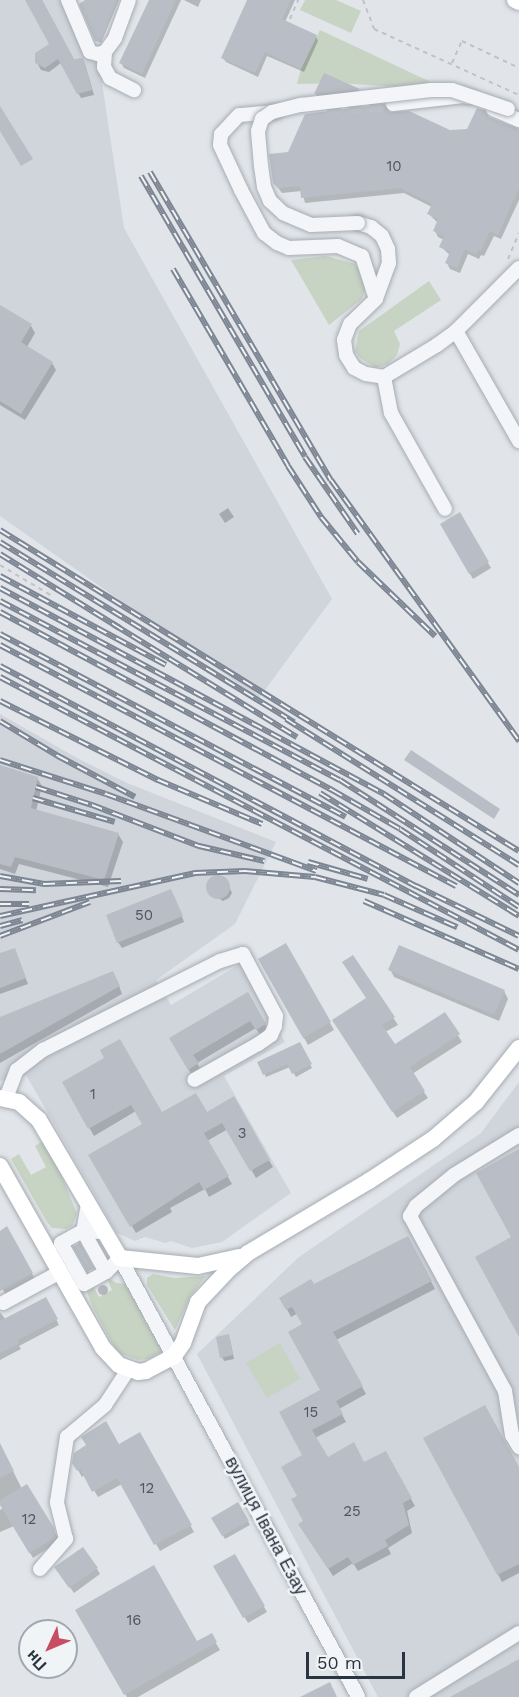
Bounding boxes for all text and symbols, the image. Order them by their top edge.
house number: 10 [386,158,402,176]
house number: 50 [135,907,153,925]
house number: 1 [90,1086,96,1104]
house number: 3 [238,1125,246,1143]
house number: 15 [304,1404,318,1422]
street label: вулиця Івана Езау [220,1453,312,1599]
house number: 12 [140,1480,154,1498]
house number: 25 [343,1503,361,1521]
house number: 12 [22,1511,36,1529]
house number: 16 [127,1612,141,1630]
north arrow [18,1619,78,1679]
scale bar [309,1640,408,1678]
text: Пн [22,1646,50,1675]
text: 50 m [317,1652,362,1673]

